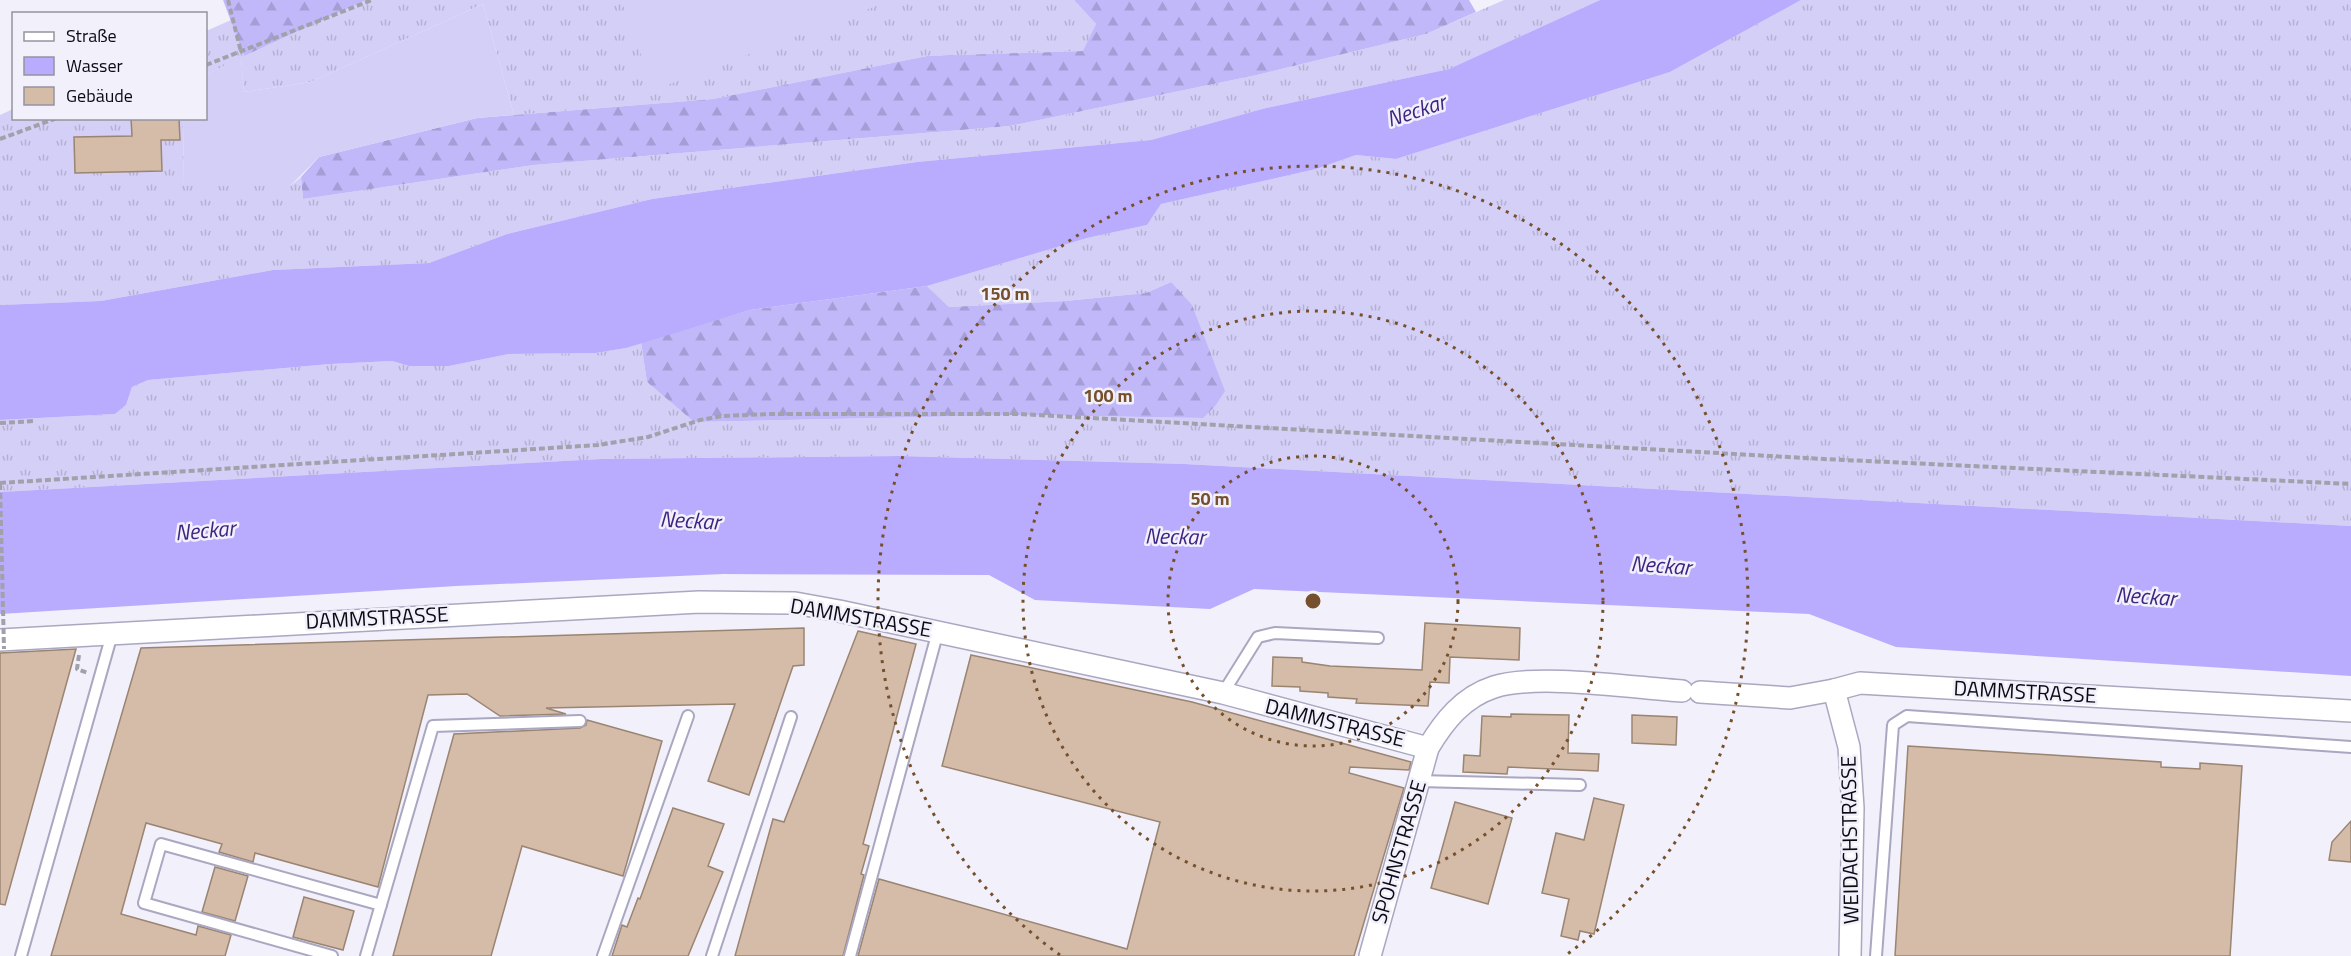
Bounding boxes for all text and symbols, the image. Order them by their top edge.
legend [12,12,207,120]
text: Straße [66,22,117,49]
text: Wasser [66,52,123,79]
text: Gebäude [66,82,133,109]
water label: Neckar [1382,84,1453,135]
text: 150 m [980,280,1030,307]
text: 100 m [1083,382,1133,409]
text: 50 m [1190,485,1230,512]
water label: Neckar [659,501,724,539]
water label: Neckar [173,510,240,550]
water label: Neckar [1145,518,1208,554]
water label: Neckar [1630,546,1695,584]
water label: Neckar [2115,577,2180,615]
street label: DAMMSTRASSE [788,589,934,645]
centre of rings [1303,591,1323,611]
street label: DAMMSTRASSE [305,597,449,637]
street label: DAMMSTRASSE [1953,671,2097,711]
street label: DAMMSTRASSE [1262,689,1408,755]
street label: WEIDACHSTRASSE [1832,756,1866,925]
street label: SPOHNSTRASSE [1362,776,1434,927]

